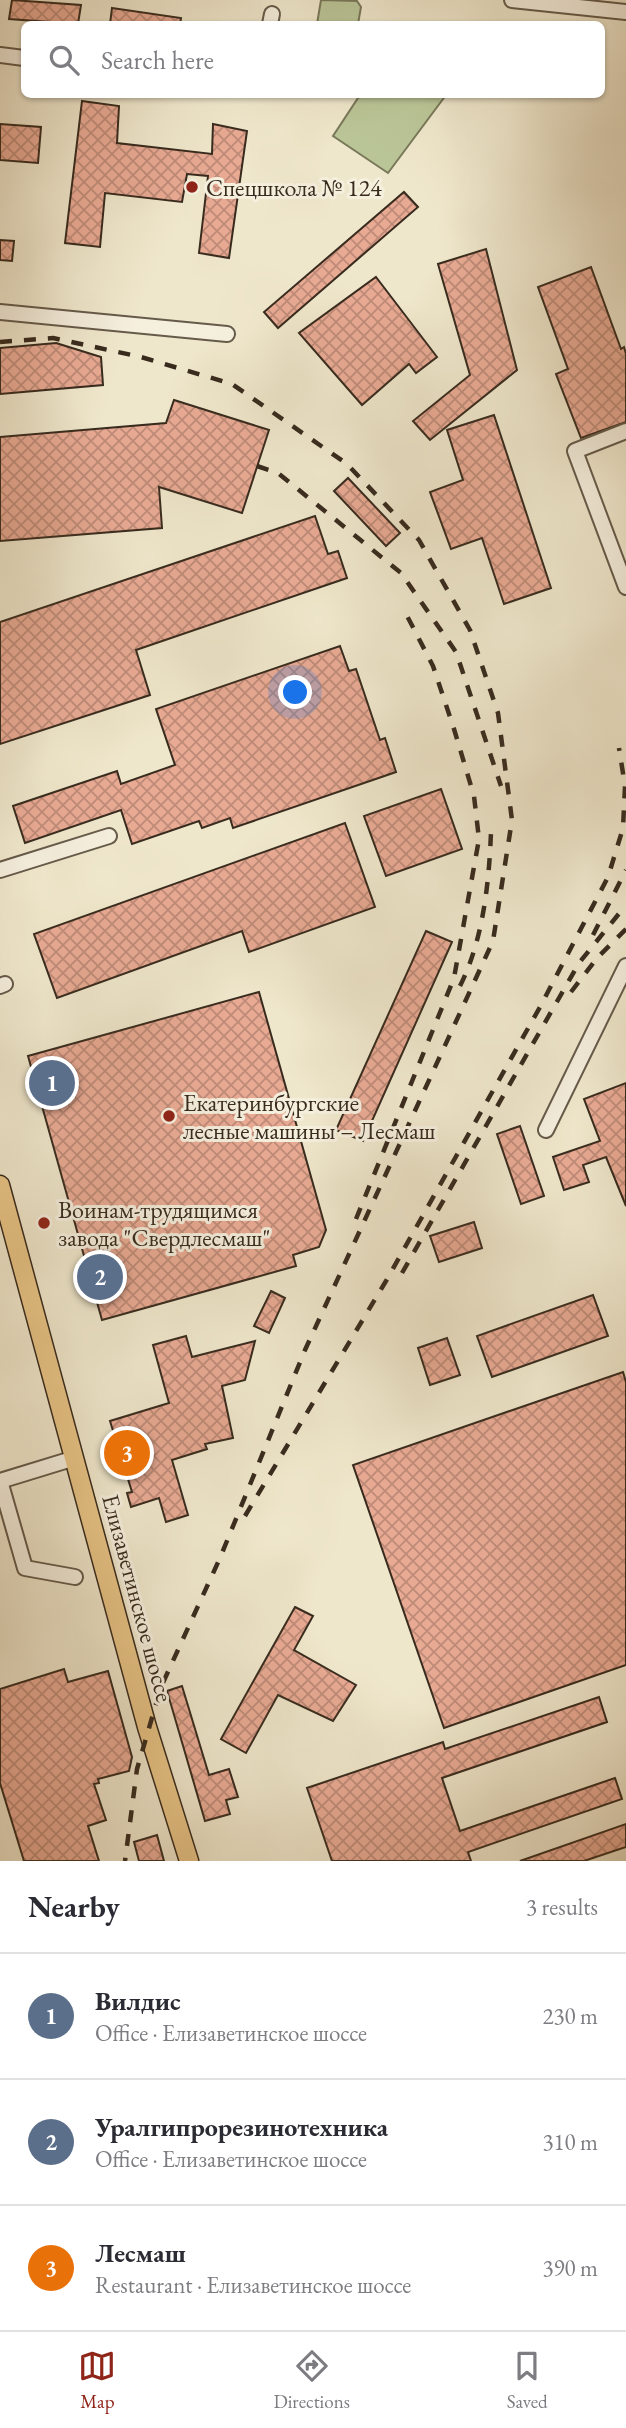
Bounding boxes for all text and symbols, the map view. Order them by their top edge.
search box [21,21,605,98]
icon: search [45,41,83,79]
text: Search here [101,43,214,77]
place label: Спецшкола № 124 [206,172,382,203]
marker: Спецшкола № 124 [184,179,200,195]
your location [278,675,312,709]
pin: 1 [29,1057,75,1109]
place label: Екатеринбургские лесные машины – Лесмаш [183,1087,436,1146]
marker: Екатеринбургские лесные машины – Лесмаш [161,1108,177,1124]
place label: Воинам-трудящимся завода "Свердлесмаш" [58,1194,270,1253]
marker: Воинам-трудящимся завода "Свердлесмаш" [36,1215,52,1231]
pin: 2 [77,1251,123,1303]
pin: 3 [104,1427,150,1479]
street label: Елизаветинское шоссе [95,1491,181,1705]
text: Nearby [28,1887,120,1926]
text: 3 results [526,1892,598,1922]
text: Вилдис [95,1984,181,2018]
text: 1 [45,2001,57,2031]
text: 230 m [542,2001,598,2031]
text: Office · Елизаветинское шоссе [95,2018,367,2048]
text: Уралгипрорезинотехника [95,2110,388,2144]
text: 2 [45,2127,57,2157]
text: 310 m [542,2127,598,2157]
text: Office · Елизаветинское шоссе [95,2144,367,2174]
text: Лесмаш [95,2236,186,2270]
text: 3 [45,2253,57,2283]
text: 390 m [542,2253,598,2283]
text: Restaurant · Елизаветинское шоссе [95,2270,411,2300]
tab: Map [78,2347,116,2414]
tab: Directions [273,2347,350,2414]
tab: Saved [507,2347,548,2414]

